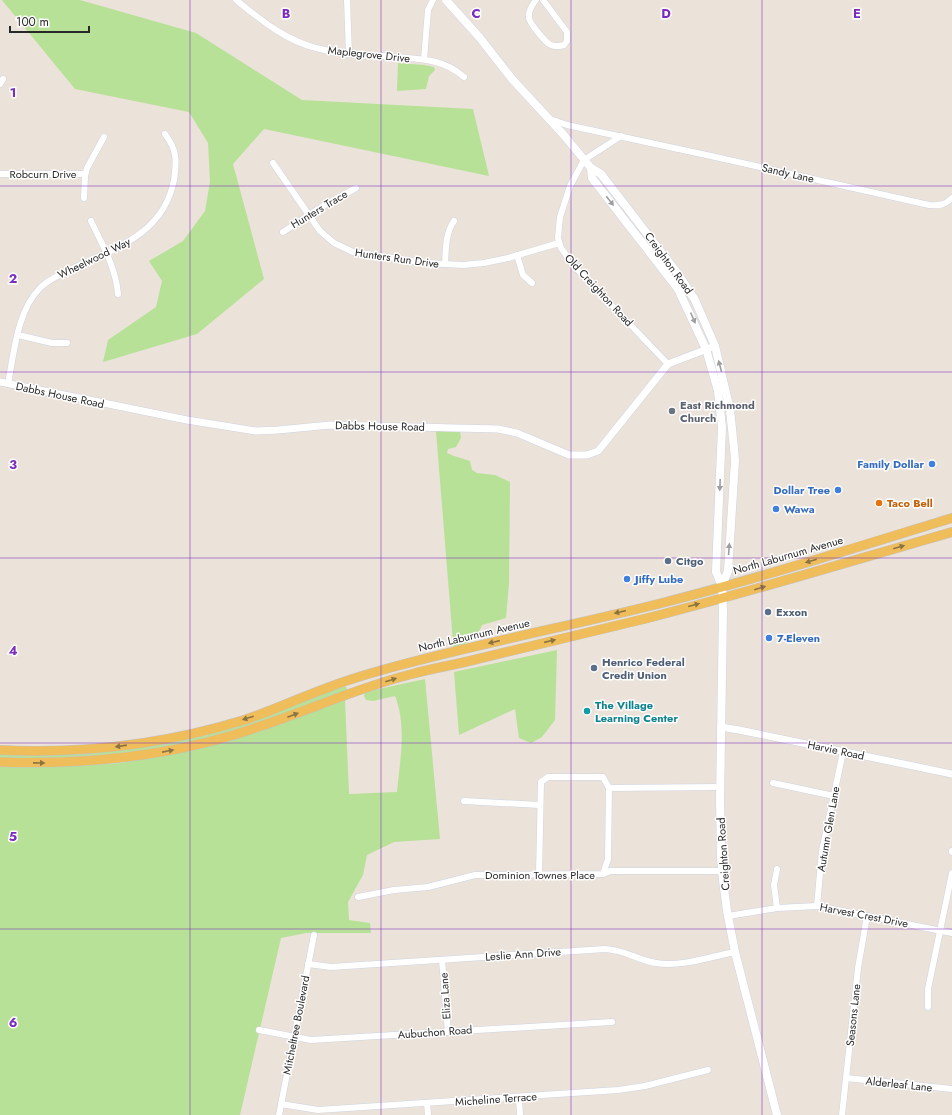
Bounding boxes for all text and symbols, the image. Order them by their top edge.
text: B [282,4,291,23]
text: C [471,4,481,23]
text: D [661,4,671,23]
text: E [853,4,861,23]
scale bar [10,8,89,34]
text: 100 m [16,13,49,31]
street label: Maplegrove Drive [327,42,411,66]
text: 1 [10,83,16,102]
street label: Sandy Lane [760,159,816,187]
street label: Robcurn Drive [10,166,77,182]
street label: Hunters Trace [288,186,351,232]
one-way arrow [605,196,614,207]
street label: Creighton Road [641,229,697,297]
street label: Wheelwood Way [55,233,133,283]
street label: Hunters Run Drive [354,244,440,272]
street label: Old Creighton Road [561,250,637,330]
text: 2 [9,269,17,288]
one-way arrow [690,313,696,325]
one-way arrow [717,360,723,372]
street label: Dabbs House Road [14,378,106,412]
place label: East Richmond Church [680,397,755,426]
marker: East Richmond Church [667,406,677,416]
street label: Dabbs House Road [335,417,425,435]
text: 3 [9,455,17,474]
place label: Family Dollar [857,456,924,472]
marker: Family Dollar [927,459,937,469]
one-way arrow [717,479,723,492]
place label: Dollar Tree [774,482,830,498]
marker: Dollar Tree [833,485,843,495]
place label: Taco Bell [887,495,933,511]
marker: Taco Bell [874,498,884,508]
place label: Wawa [784,501,815,517]
marker: Wawa [771,504,781,514]
street label: North Laburnum Avenue [731,532,845,578]
one-way arrow [726,543,733,555]
one-way arrow [893,544,905,550]
place label: Citgo [676,553,704,569]
marker: Citgo [663,556,673,566]
one-way arrow [805,558,817,564]
place label: Jiffy Lube [633,571,683,587]
marker: Jiffy Lube [622,574,632,584]
one-way arrow [754,585,766,591]
one-way arrow [688,602,700,608]
place label: Exxon [776,604,807,620]
marker: Exxon [763,607,773,617]
one-way arrow [614,610,627,616]
street label: North Laburnum Avenue [417,614,532,656]
place label: 7-Eleven [777,630,820,646]
marker: 7-Eleven [764,633,774,643]
one-way arrow [544,638,556,644]
one-way arrow [488,640,500,646]
text: 4 [8,641,18,660]
place label: Henrico Federal Credit Union [602,654,685,683]
marker: Henrico Federal Credit Union [589,663,599,673]
one-way arrow [386,677,398,683]
place label: The Village Learning Center [595,697,678,726]
marker: The Village Learning Center [582,706,592,716]
one-way arrow [287,711,299,717]
one-way arrow [241,715,253,721]
street label: Harvie Road [806,736,866,764]
one-way arrow [115,743,127,749]
one-way arrow [162,747,174,753]
one-way arrow [33,760,46,766]
street label: Autumn Glen Lane [813,785,843,873]
street label: Creighton Road [712,817,734,891]
text: 5 [9,827,17,846]
street label: Dominion Townes Place [485,867,595,883]
street label: Harvest Crest Drive [818,899,910,931]
street label: Leslie Ann Drive [485,943,562,965]
street label: Eliza Lane [435,972,455,1020]
street label: Mitcheltree Boulevard [279,974,313,1076]
street label: Seasons Lane [842,983,864,1047]
text: 6 [9,1013,18,1032]
street label: Aubuchon Road [397,1021,473,1043]
street label: Alderleaf Lane [865,1073,934,1095]
street label: Micheline Terrace [455,1088,538,1110]

